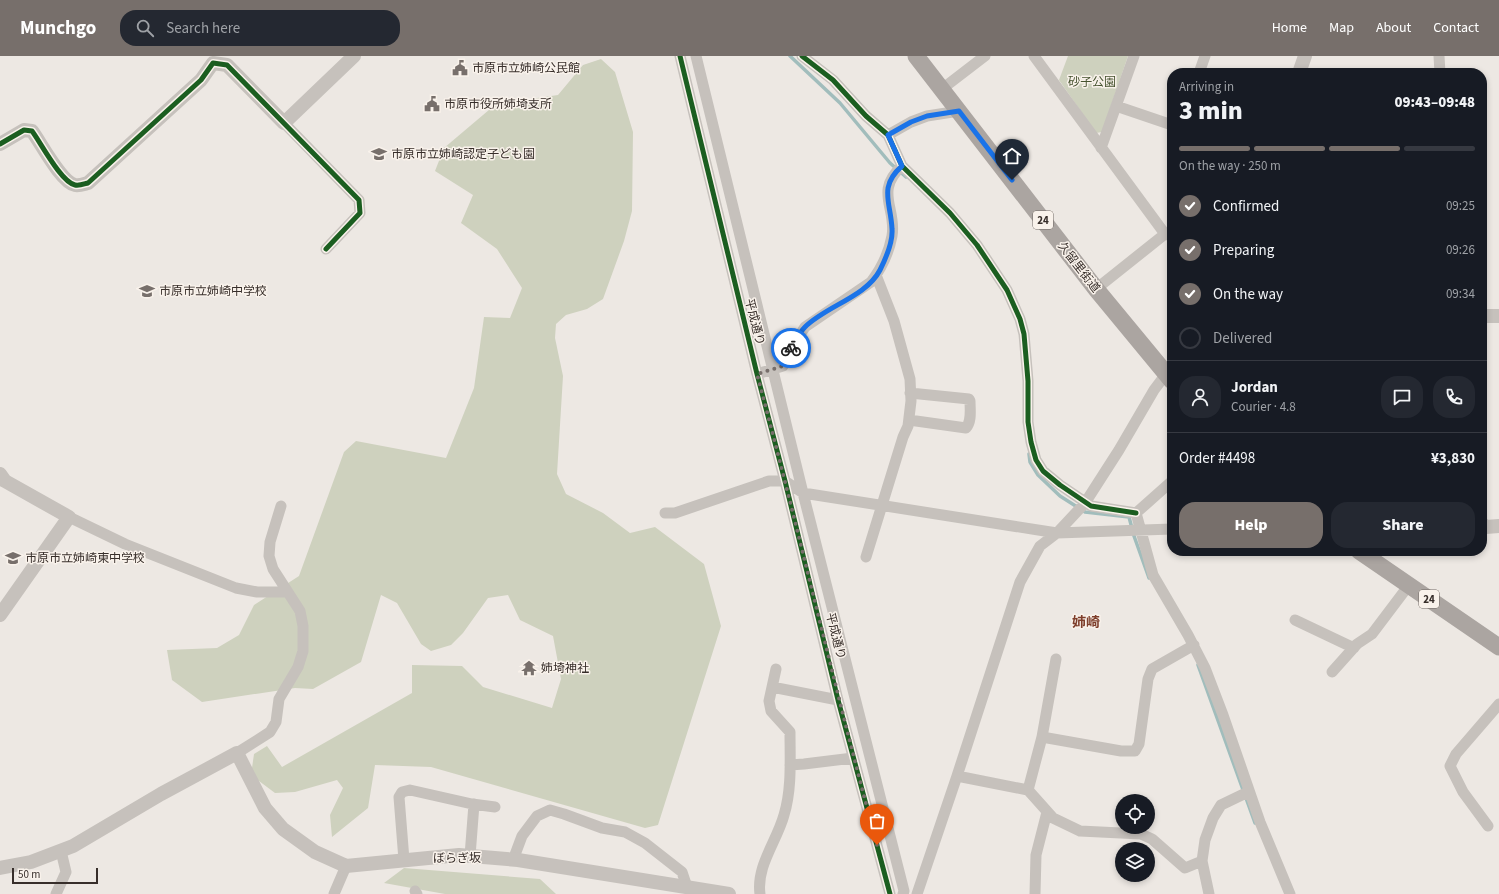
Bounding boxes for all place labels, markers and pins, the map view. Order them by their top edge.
public building icon: 市原市立姉崎公民館 [451,59,469,77]
place label: 市原市立姉崎公民館 [472,60,580,77]
public building icon: 市原市役所姉埼支所 [423,95,441,113]
place label: 市原市役所姉埼支所 [444,96,552,113]
pin [995,139,1029,180]
school or university icon: 市原市立姉崎認定子ども園 [370,145,388,163]
place label: 市原市立姉崎認定子ども園 [391,146,535,163]
school or university icon: 市原市立姉崎中学校 [138,282,156,300]
place label: 市原市立姉崎中学校 [159,283,267,300]
school or university icon: 市原市立姉崎東中学校 [4,549,22,567]
place label: 市原市立姉崎東中学校 [25,550,145,567]
temple icon: 姉埼神社 [520,659,538,677]
place label: 姉埼神社 [541,660,589,677]
pin [860,804,894,845]

